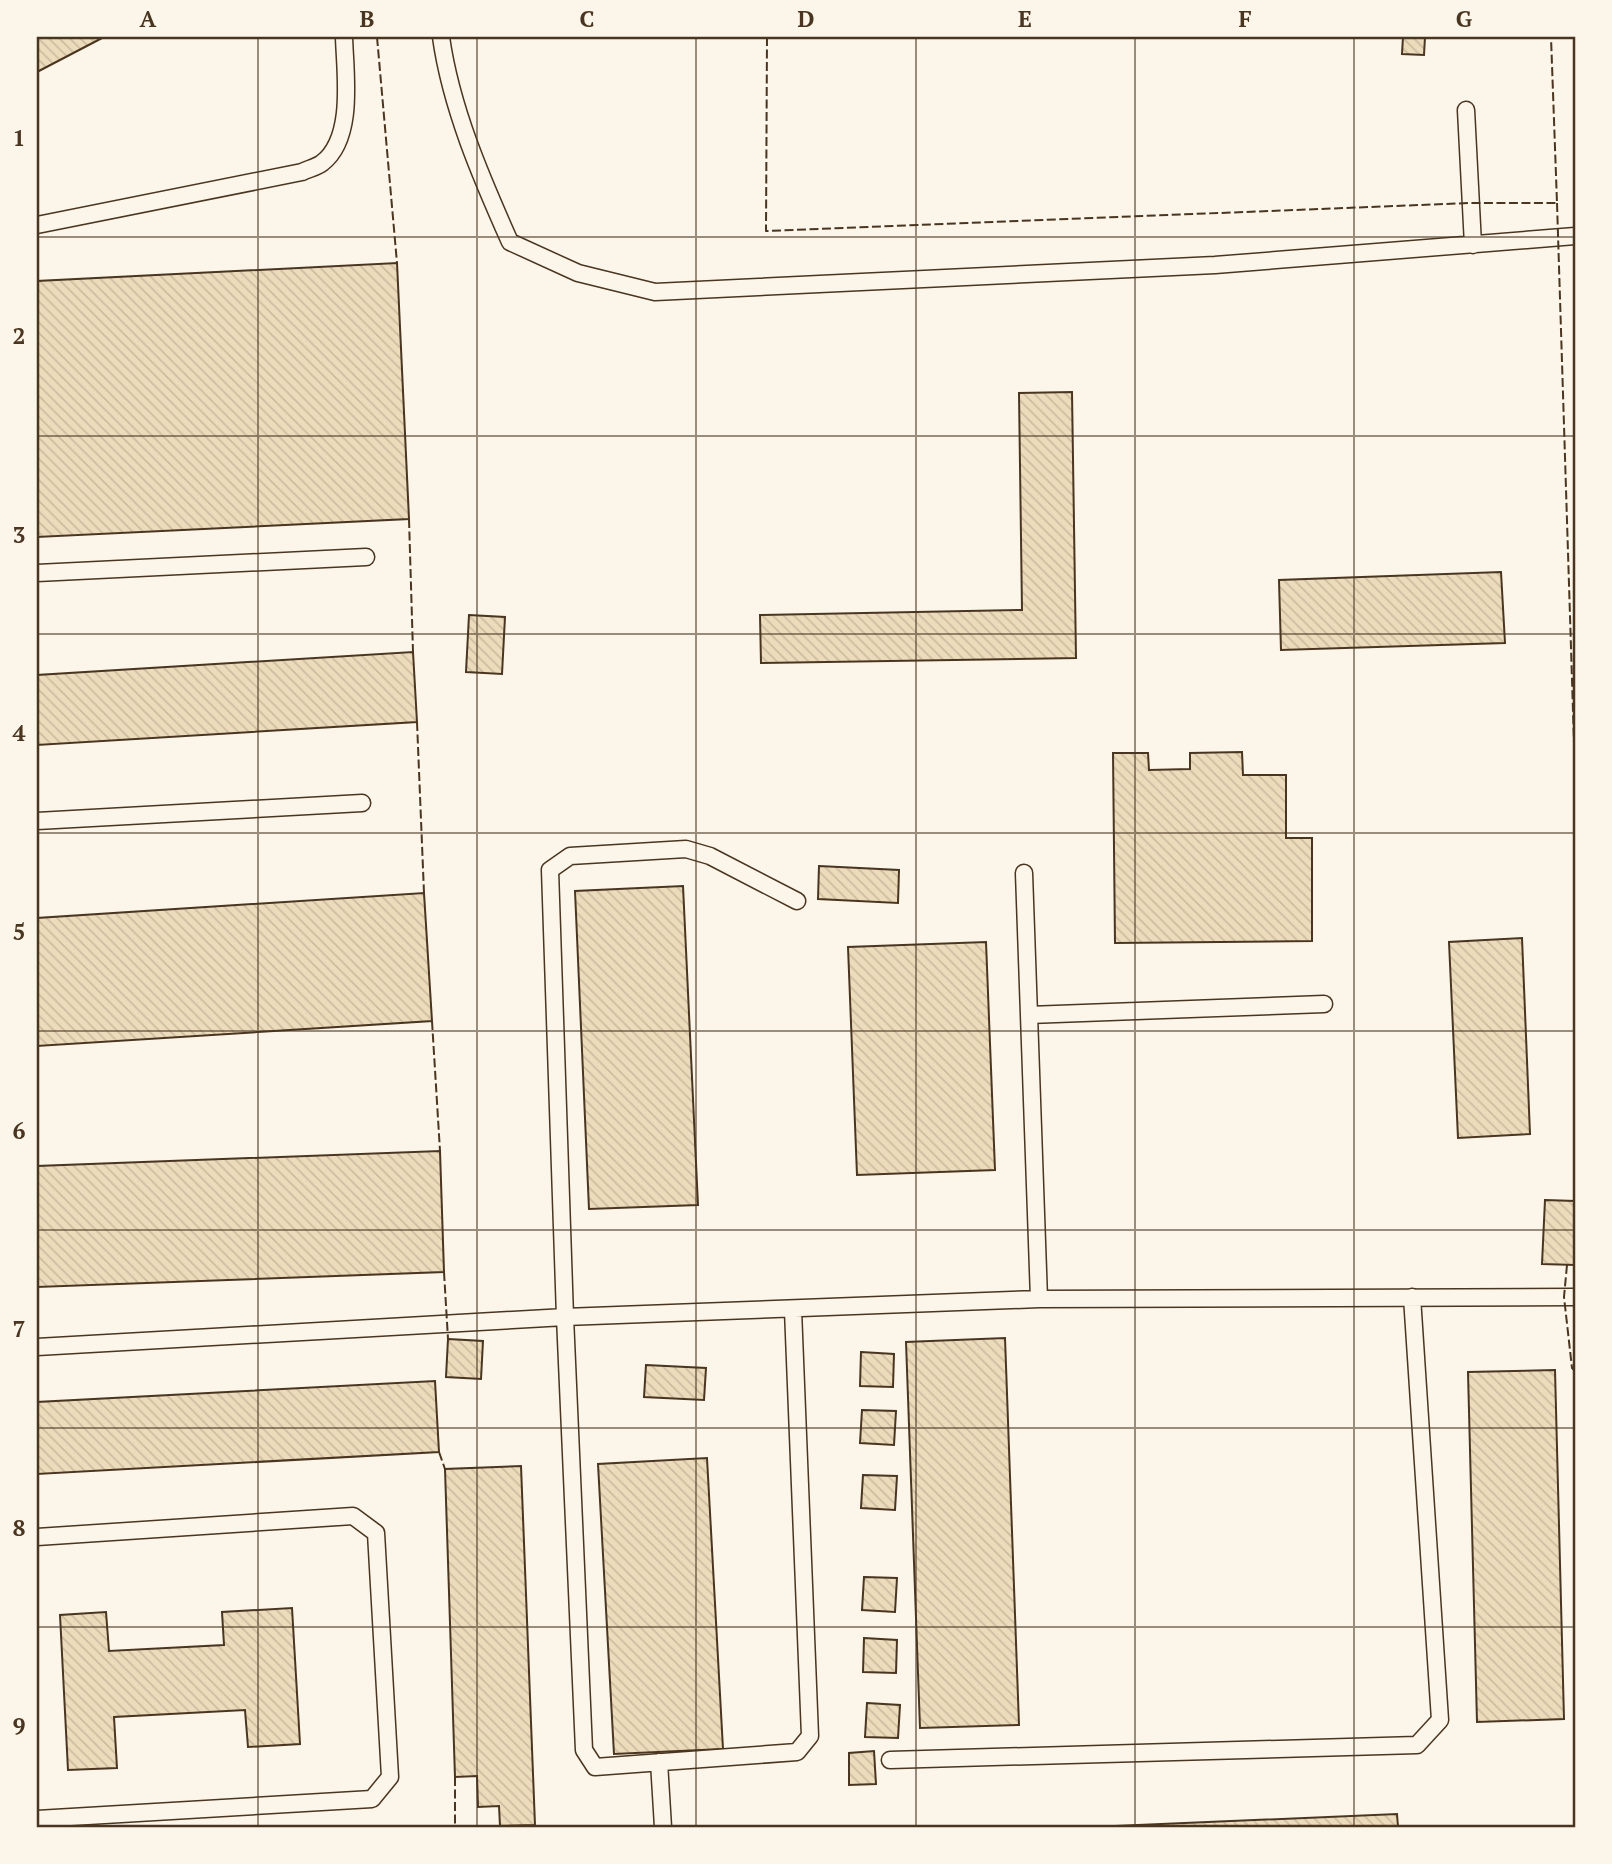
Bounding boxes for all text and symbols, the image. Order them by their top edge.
text: A [140,3,157,34]
text: B [360,3,375,34]
text: C [580,3,595,34]
text: D [798,3,815,34]
text: E [1018,3,1032,34]
text: F [1238,3,1252,34]
text: G [1456,3,1473,34]
text: 1 [13,122,26,153]
text: 2 [13,320,26,351]
text: 3 [13,519,26,550]
text: 4 [13,717,26,748]
text: 5 [13,916,26,947]
text: 6 [13,1115,26,1146]
text: 7 [13,1313,26,1344]
text: 8 [13,1512,26,1543]
text: 9 [13,1710,26,1741]

